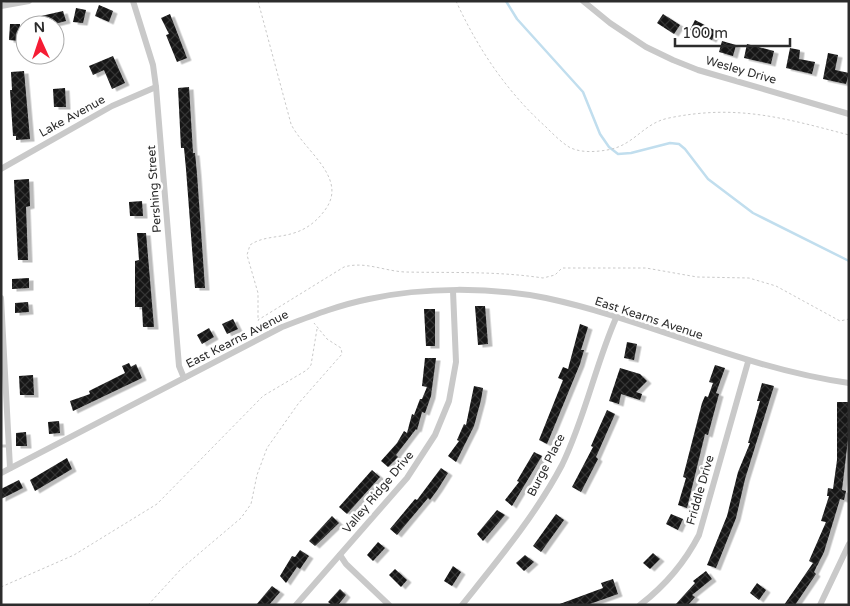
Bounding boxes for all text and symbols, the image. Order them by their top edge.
north arrow [15,15,65,65]
scale bar [675,15,790,47]
text: N [33,19,45,36]
text: 100 m [682,24,728,42]
street label: Wesley Drive [704,53,778,87]
street label: Lake Avenue [37,92,107,140]
street label: Pershing Street [144,144,164,233]
street label: East Kearns Avenue [593,294,705,342]
street label: East Kearns Avenue [183,307,291,371]
street label: Burge Place [524,431,568,499]
street label: Valley Ridge Drive [340,448,417,536]
street label: Friddle Drive [683,453,717,527]

